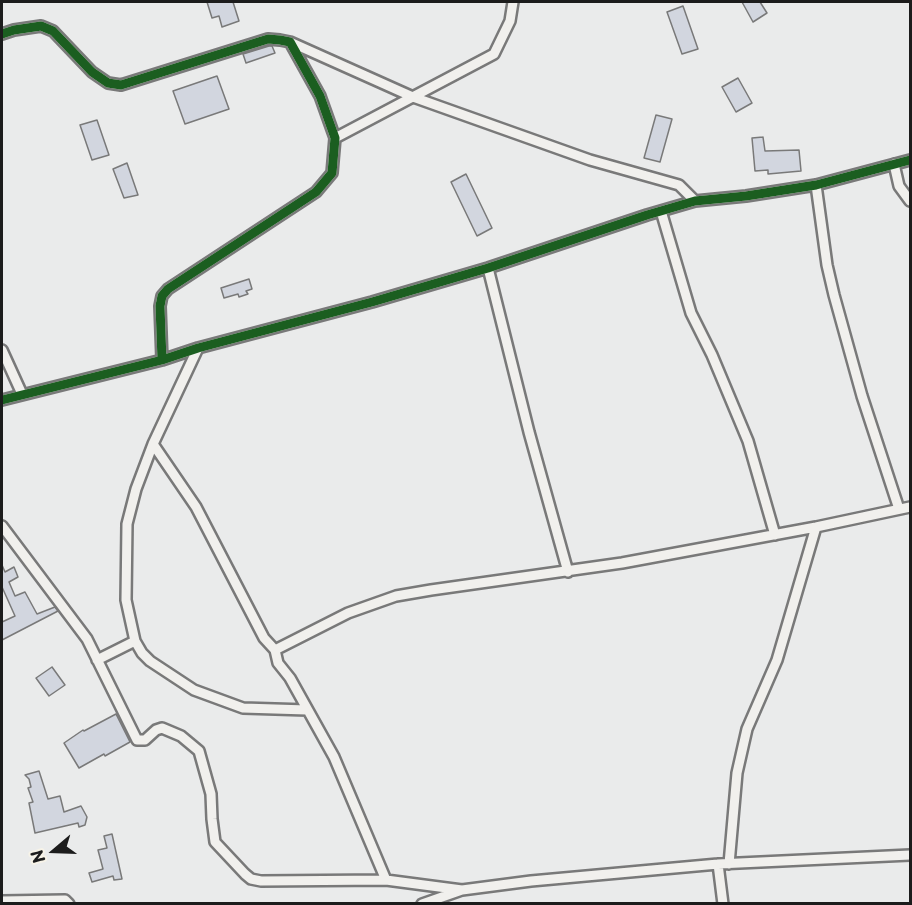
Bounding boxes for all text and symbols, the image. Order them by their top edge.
north arrow [24,821,84,881]
text: N [24,847,50,867]

